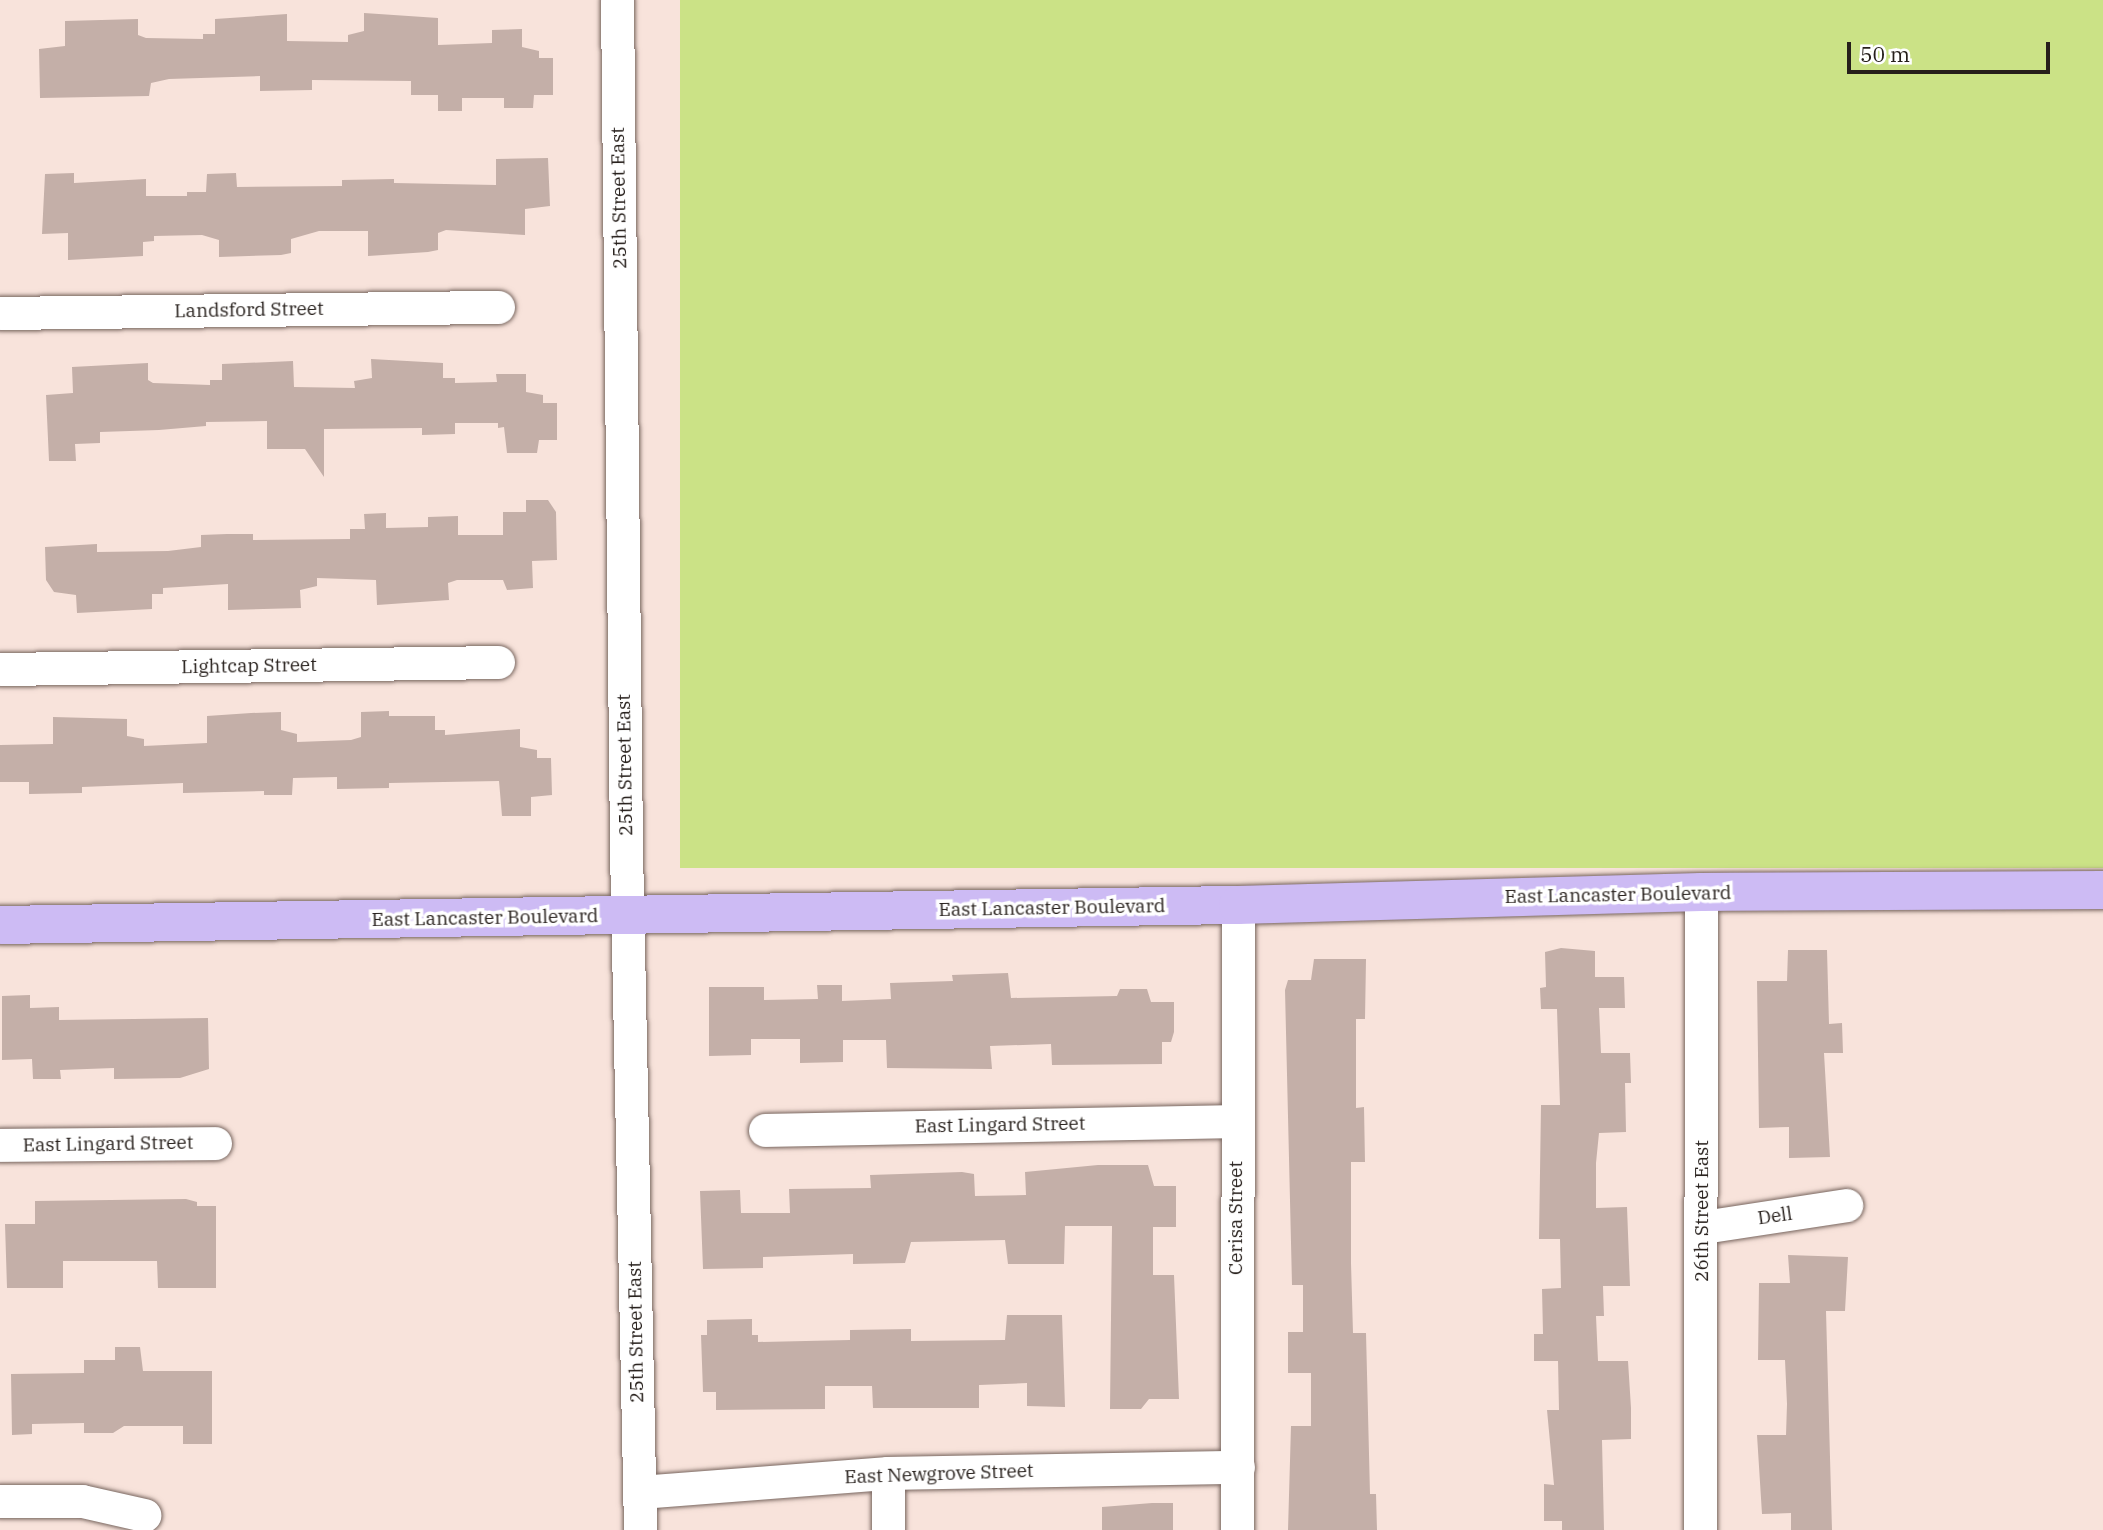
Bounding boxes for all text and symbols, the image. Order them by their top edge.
scale bar [1851,28,2054,72]
text: 50 m [1860,40,1910,68]
street label: 25th Street East [606,127,632,269]
street label: Landsford Street [174,297,324,323]
street label: Lightcap Street [181,653,317,679]
street label: 25th Street East [612,694,638,836]
street label: East Lancaster Boulevard [1504,882,1732,908]
street label: East Lancaster Boulevard [938,895,1166,921]
street label: East Lancaster Boulevard [371,905,599,931]
street label: East Lingard Street [915,1112,1085,1138]
street label: East Lingard Street [23,1131,193,1157]
street label: 26th Street East [1691,1140,1713,1282]
street label: Cerisa Street [1225,1161,1247,1275]
street label: Dell [1756,1202,1794,1230]
street label: 25th Street East [623,1261,649,1403]
street label: East Newgrove Street [844,1459,1034,1489]

